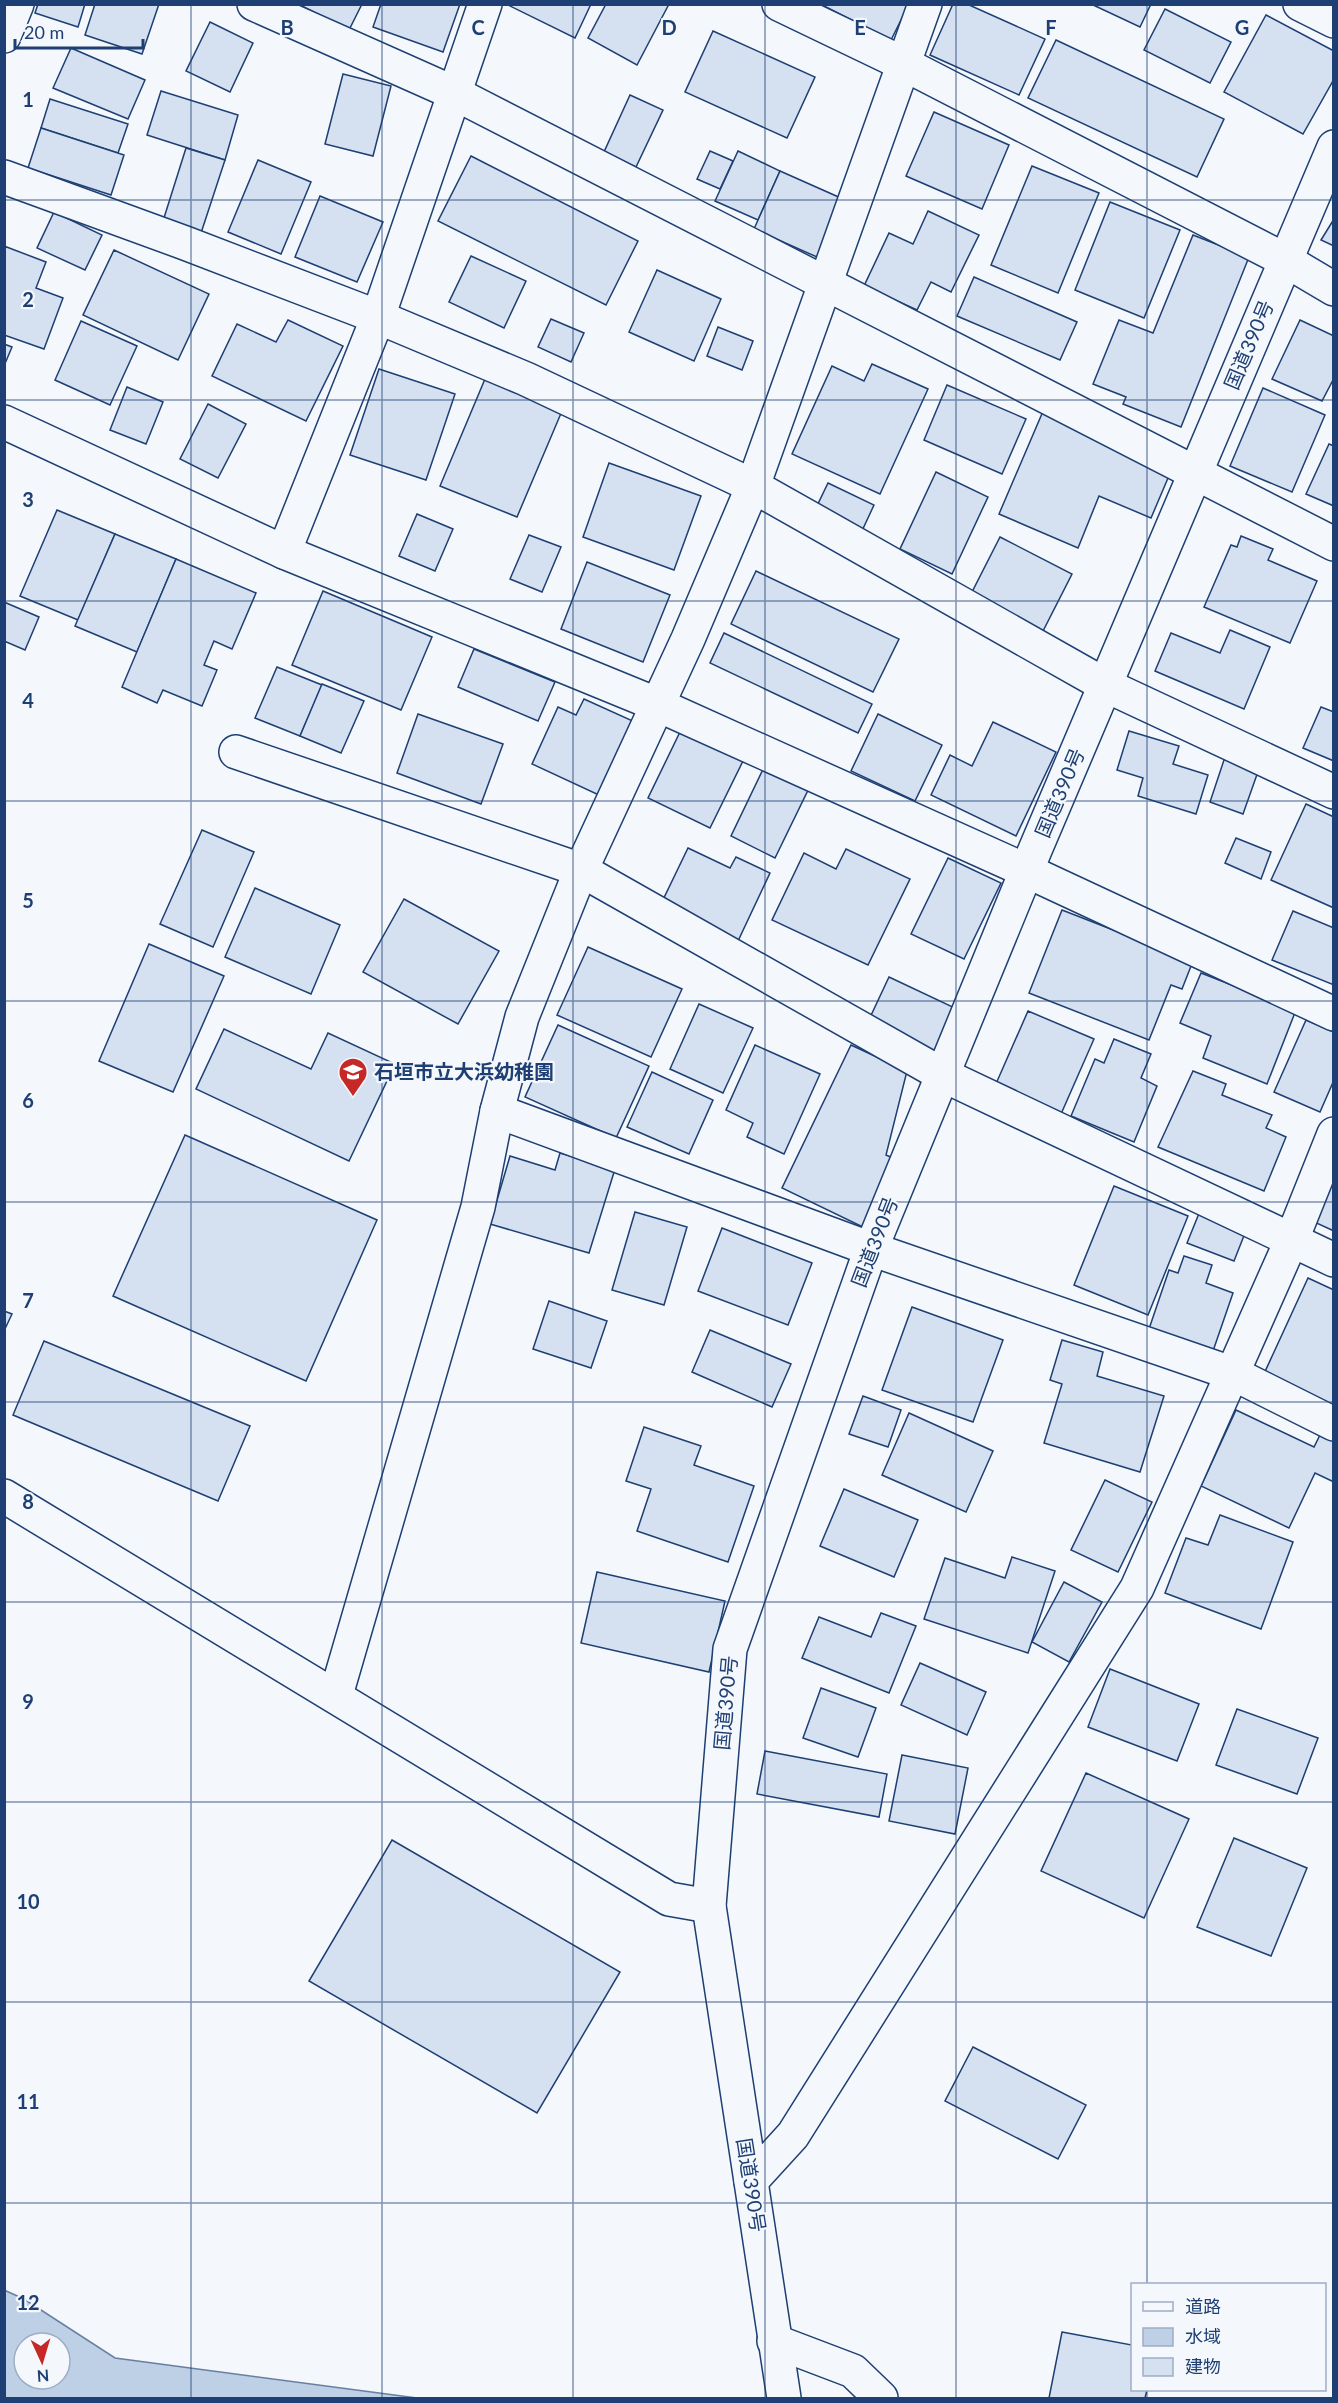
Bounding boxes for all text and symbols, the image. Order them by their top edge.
scale bar [15,12,142,50]
text: B [280,15,294,39]
text: C [471,15,485,39]
text: D [661,15,677,39]
text: E [854,15,866,39]
text: F [1045,15,1057,39]
text: G [1235,15,1249,39]
text: 20 m [24,21,64,43]
text: 1 [22,87,34,111]
text: 2 [22,287,34,311]
street label: 国道390号 [1219,296,1278,393]
text: 3 [22,487,34,511]
text: 4 [22,688,34,712]
street label: 国道390号 [1030,744,1089,841]
text: 5 [22,888,34,912]
school or university icon: 石垣市立大浜幼稚園 [337,1056,369,1098]
place label: 石垣市立大浜幼稚園 [374,1059,554,1083]
text: 6 [22,1088,34,1112]
street label: 国道390号 [846,1193,902,1290]
text: 7 [22,1288,34,1312]
text: 8 [22,1489,34,1513]
street label: 国道390号 [709,1655,741,1751]
text: 9 [22,1689,34,1713]
text: 10 [16,1889,40,1913]
text: 11 [16,2089,40,2113]
street label: 国道390号 [733,2136,771,2234]
legend [1131,2283,1326,2391]
text: 12 [16,2290,40,2314]
text: 道路 [1185,2295,1221,2317]
text: 水域 [1185,2325,1221,2347]
north arrow [12,2331,72,2391]
text: 建物 [1185,2355,1221,2377]
text: N [36,2367,50,2386]

